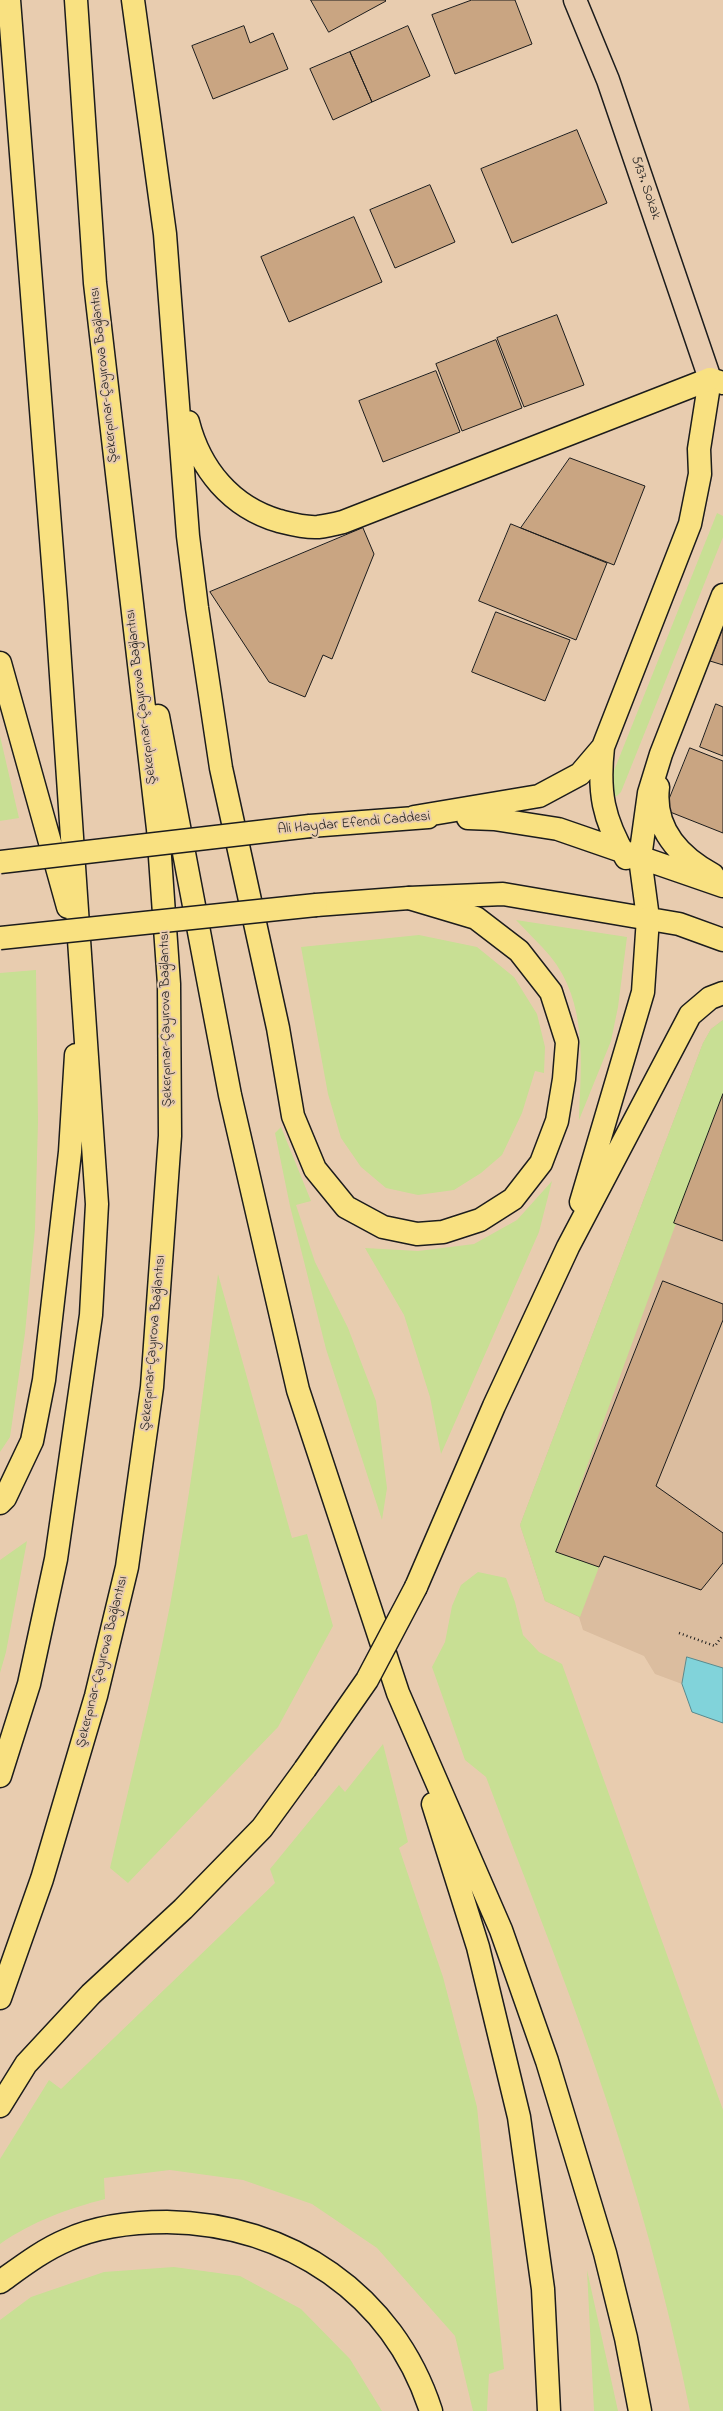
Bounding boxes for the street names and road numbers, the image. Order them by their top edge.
street label: 5137. Sokak [626,154,664,222]
street label: Şekerpınar-Çayırova Bağlantısı [87,286,123,464]
street label: Şekerpınar-Çayırova Bağlantısı [123,609,161,785]
street label: Ali Haydar Efendi Caddesi [277,809,431,839]
street label: Şekerpınar-Çayırova Bağlantısı [157,931,177,1107]
street label: Şekerpınar-Çayırova Bağlantısı [138,1254,170,1432]
street label: Şekerpınar-Çayırova Bağlantısı [74,1574,132,1750]

